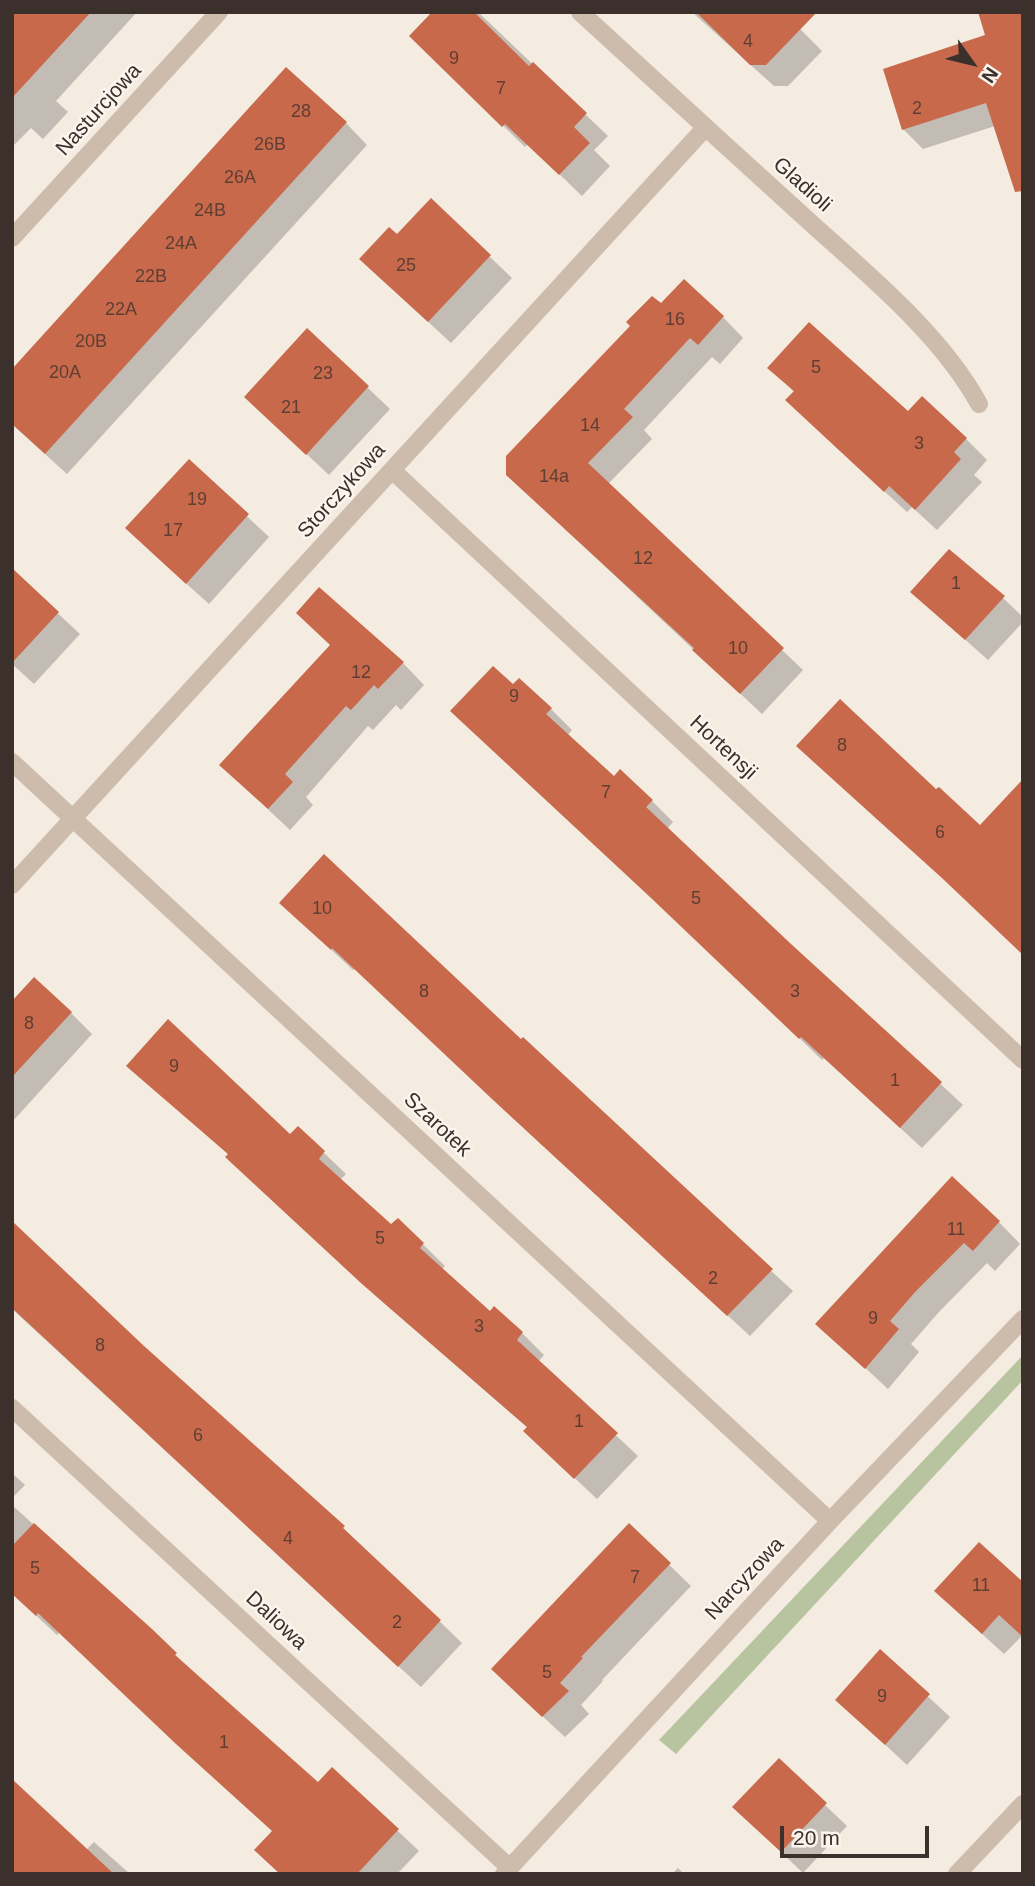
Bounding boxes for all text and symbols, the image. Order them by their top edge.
north arrow [937,28,1007,98]
house number: 4 [743,31,753,53]
house number: 9 [449,48,459,70]
street label: Nasturcjowa [51,59,147,161]
text: N [977,63,1002,87]
house number: 7 [496,78,506,100]
house number: 2 [912,98,922,120]
house number: 28 [291,101,311,123]
house number: 26B [254,134,286,156]
street label: Gladioli [768,152,836,218]
house number: 26A [224,167,256,189]
house number: 24B [194,200,226,222]
house number: 24A [165,233,197,255]
house number: 25 [396,255,416,277]
house number: 22B [135,266,167,288]
house number: 22A [105,299,137,321]
house number: 16 [665,309,685,331]
house number: 20B [75,331,107,353]
house number: 5 [811,357,821,379]
house number: 20A [49,362,81,384]
house number: 23 [313,363,333,385]
house number: 21 [281,397,301,419]
house number: 14 [580,415,600,437]
house number: 3 [914,433,924,455]
street label: Storczykowa [293,438,391,544]
house number: 14a [539,466,569,488]
house number: 19 [187,489,207,511]
house number: 17 [163,520,183,542]
house number: 12 [633,548,653,570]
house number: 1 [951,573,961,595]
house number: 10 [728,638,748,660]
house number: 12 [351,662,371,684]
house number: 9 [509,686,519,708]
street label: Hortensji [684,711,762,785]
house number: 8 [837,735,847,757]
house number: 7 [601,782,611,804]
house number: 6 [935,822,945,844]
house number: 5 [691,888,701,910]
house number: 10 [312,898,332,920]
house number: 8 [419,981,429,1003]
house number: 3 [790,981,800,1003]
house number: 8 [24,1013,34,1035]
house number: 9 [169,1056,179,1078]
house number: 1 [890,1070,900,1092]
street label: Szarotek [398,1088,476,1162]
house number: 11 [947,1219,965,1241]
house number: 5 [375,1228,385,1250]
house number: 2 [708,1268,718,1290]
house number: 9 [868,1308,878,1330]
house number: 3 [474,1316,484,1338]
house number: 8 [95,1335,105,1357]
house number: 1 [574,1411,584,1433]
house number: 6 [193,1425,203,1447]
house number: 4 [283,1528,293,1550]
street label: Narcyzowa [700,1532,790,1626]
house number: 5 [30,1558,40,1580]
house number: 7 [630,1567,640,1589]
house number: 11 [972,1575,990,1597]
street label: Daliowa [240,1586,312,1656]
house number: 2 [392,1612,402,1634]
house number: 5 [542,1662,552,1684]
house number: 9 [877,1686,887,1708]
house number: 1 [219,1732,229,1754]
scale bar [783,1812,932,1856]
text: 20 m [793,1826,840,1849]

